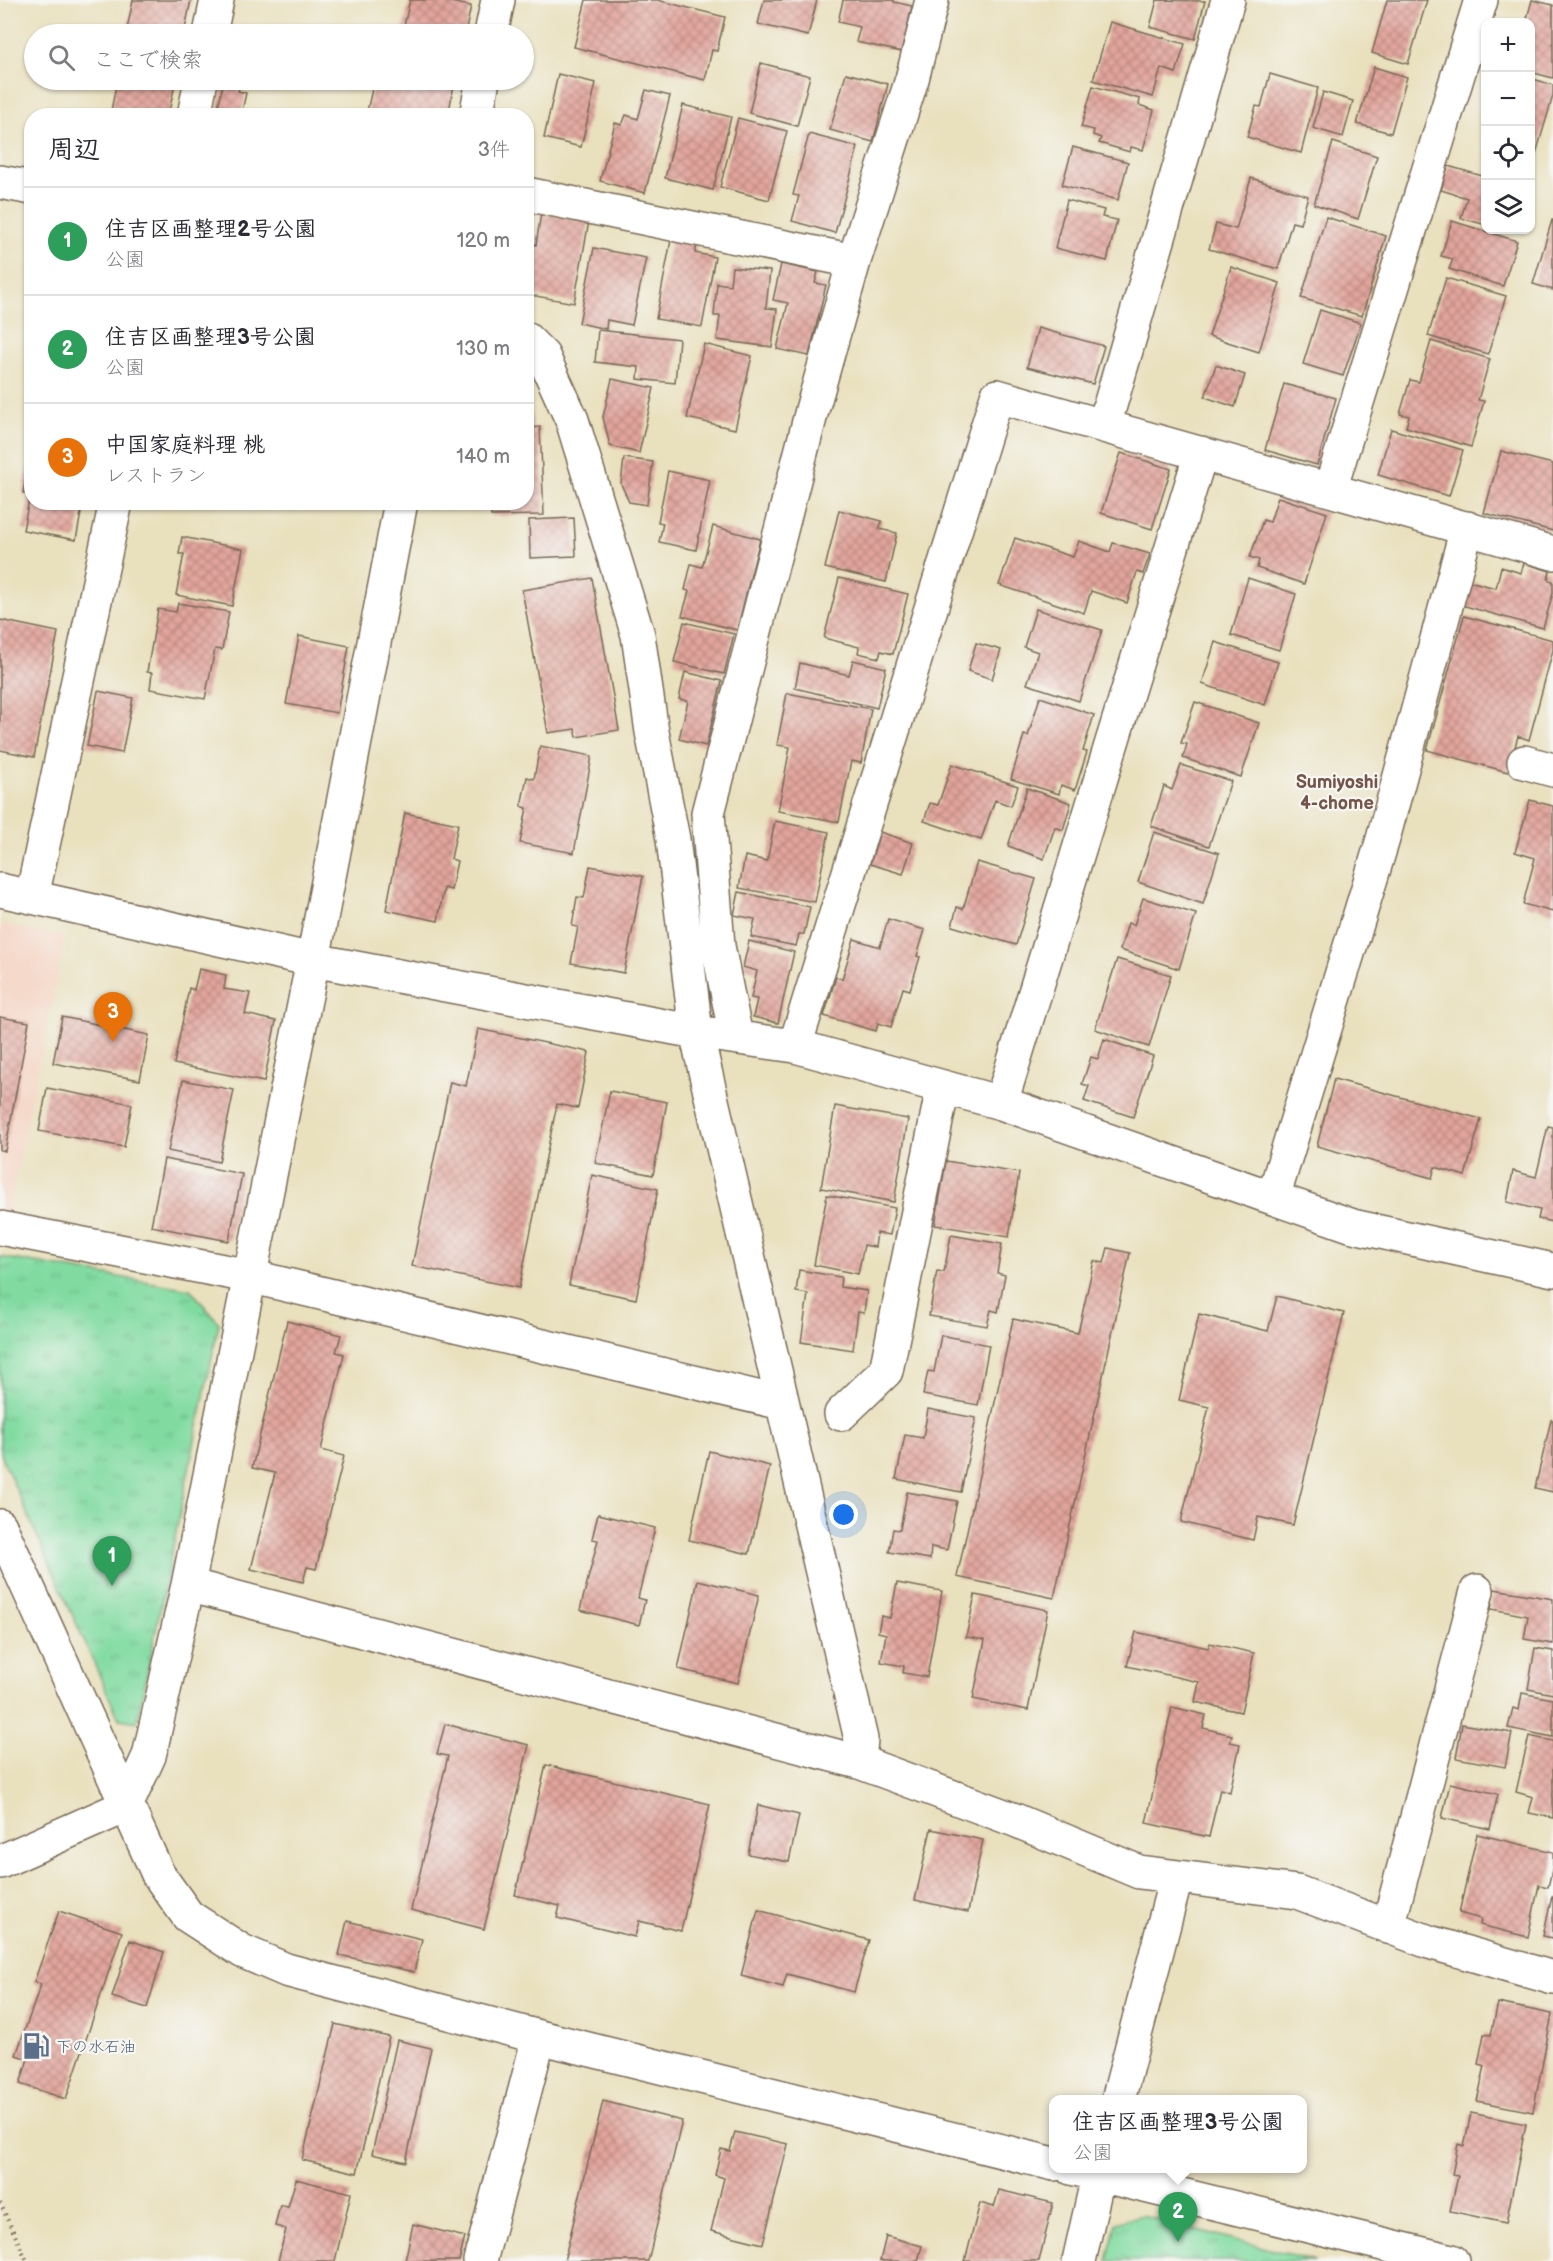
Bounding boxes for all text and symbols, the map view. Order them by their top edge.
map controls [1481,18,1535,234]
button: + [1481,18,1535,72]
search box [24,24,534,90]
icon: search [45,41,78,74]
text: ここで検索 [93,47,203,74]
button: − [1481,72,1535,126]
button: locate [1481,126,1535,180]
text: 周辺 [48,135,100,166]
text: 3件 [478,138,510,162]
button: layers [1481,180,1535,234]
text: 住吉区画整理2号公園 [105,216,316,243]
text: 1 [63,229,72,253]
text: 120 m [457,229,510,253]
text: 公園 [105,248,145,272]
text: 住吉区画整理3号公園 [105,324,316,351]
text: 2 [62,337,73,361]
text: 130 m [456,337,510,361]
text: 公園 [105,356,145,380]
text: 中国家庭料理 桃 [105,432,265,459]
text: 3 [62,445,73,469]
text: 140 m [456,445,510,469]
text: レストラン [105,464,207,488]
district label: Sumiyoshi 4-chome [1296,772,1378,814]
pin: 3 [94,992,132,1042]
your location [829,1500,858,1529]
pin: 1 [92,1536,132,1586]
fuel station icon: 下の水石油 [21,2031,51,2061]
place label: 下の水石油 [56,2038,136,2057]
popup [1049,2095,1307,2173]
text: 住吉区画整理3号公園 [1073,2109,1283,2136]
text: 公園 [1073,2141,1113,2165]
pin: 2 [1158,2192,1198,2242]

